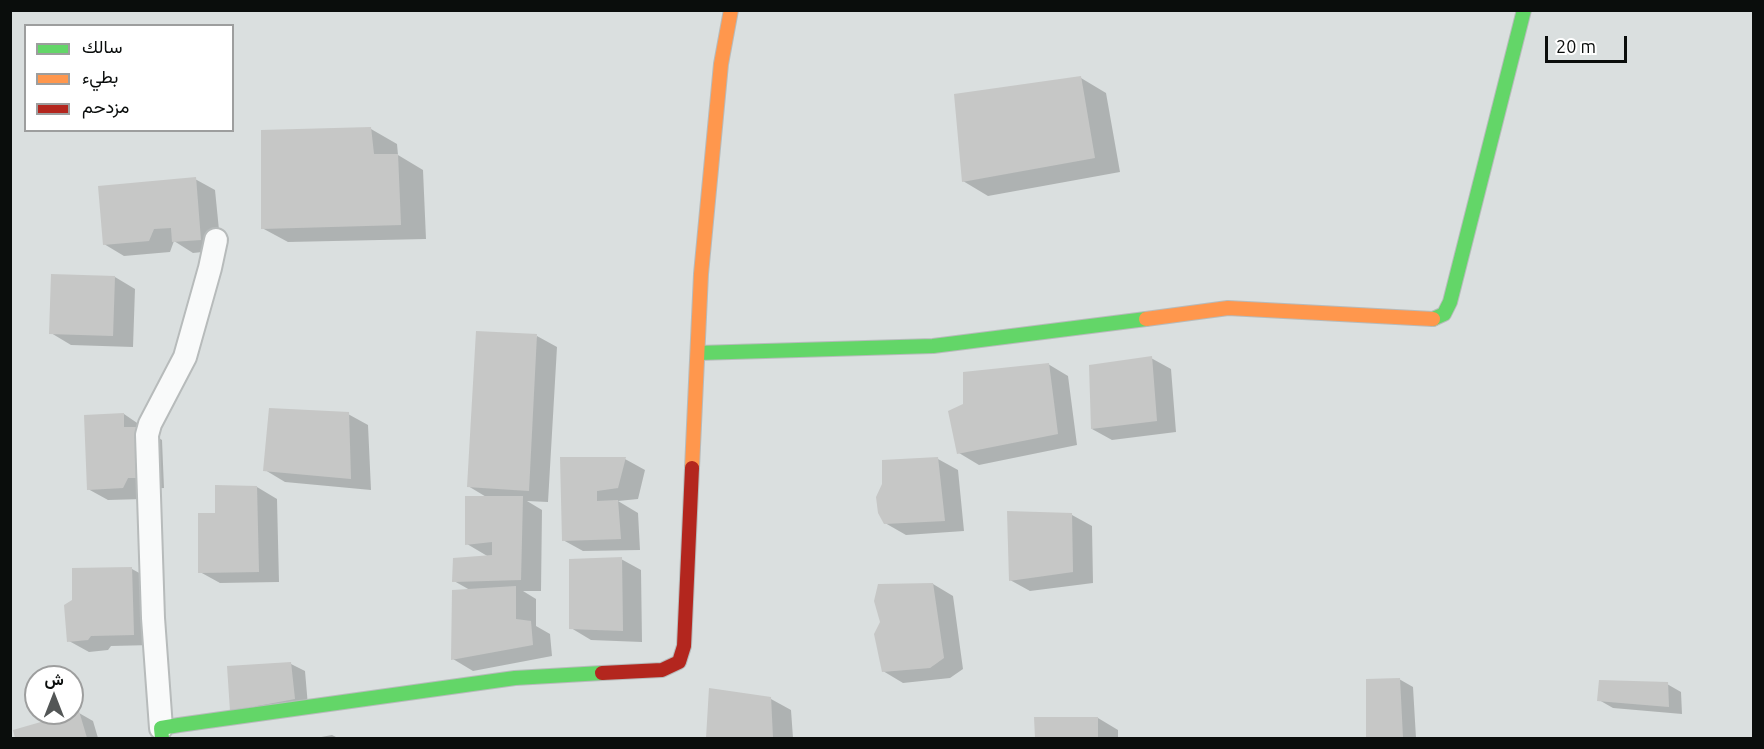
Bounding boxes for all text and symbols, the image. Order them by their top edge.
legend [24,24,234,132]
scale bar [1548,24,1630,62]
text: سالك [82,36,122,56]
text: 20 m [1556,36,1596,56]
text: بطيء [82,66,118,86]
text: مزدحم [82,96,129,116]
north arrow [24,665,84,725]
text: ش [44,670,64,688]

